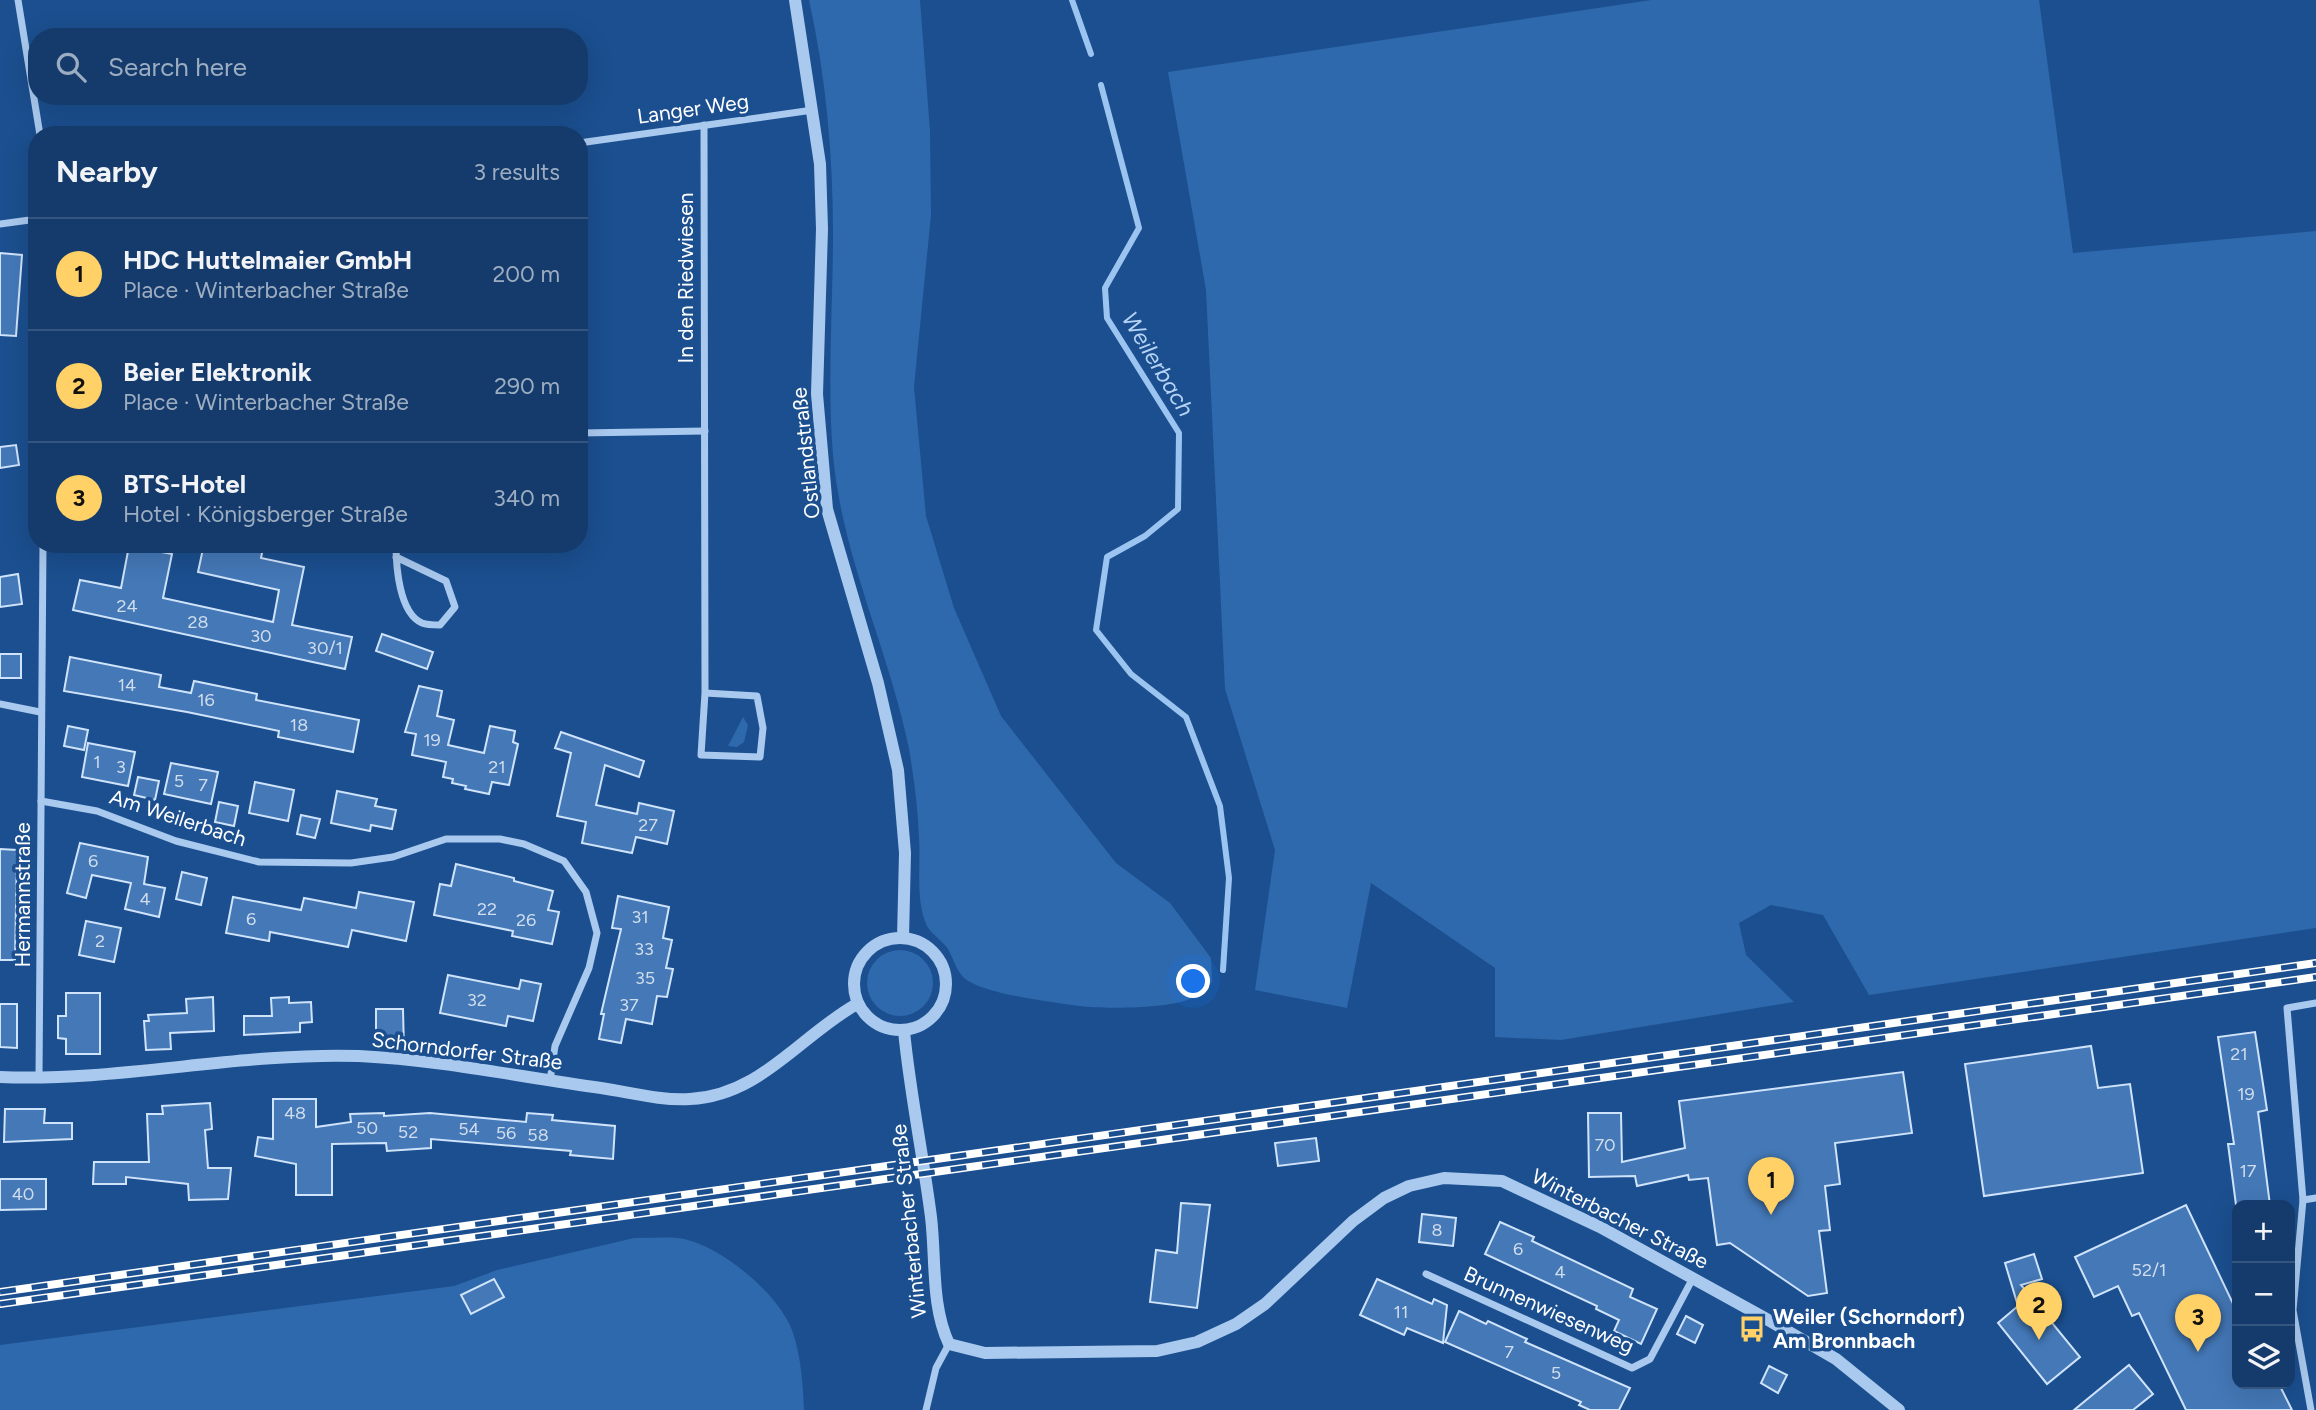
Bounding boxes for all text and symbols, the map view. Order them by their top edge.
search box [28,28,588,105]
icon: search [52,48,90,86]
text: Search here [108,51,247,83]
street label: Langer Weg [635,88,750,129]
text: Nearby [56,153,158,190]
text: 3 results [473,158,560,186]
street label: In den Riedwiesen [673,193,698,363]
text: HDC Huttelmaier GmbH [123,244,412,276]
text: 1 [74,260,84,288]
text: 200 m [492,260,560,288]
text: Place · Winterbacher Straße [123,276,409,304]
water label: Weilerbach [1116,307,1200,421]
text: Beier Elektronik [123,356,312,388]
text: 2 [72,372,86,400]
text: 290 m [494,372,560,400]
street label: Ostlandstraße [786,386,825,520]
text: Place · Winterbacher Straße [123,388,409,416]
text: BTS-Hotel [123,468,246,500]
text: 3 [73,484,85,512]
text: 340 m [493,484,560,512]
text: Hotel · Königsberger Straße [123,500,408,528]
house number: 24 [116,595,138,617]
house number: 28 [187,611,209,633]
house number: 30 [250,625,272,647]
house number: 30/1 [307,637,343,659]
house number: 14 [118,674,136,696]
house number: 16 [197,689,215,711]
house number: 18 [290,714,308,736]
house number: 19 [423,729,441,751]
house number: 1 [93,751,101,773]
house number: 3 [116,756,126,778]
house number: 21 [488,756,506,778]
house number: 5 [174,770,184,792]
house number: 7 [198,774,208,796]
street label: Am Weilerbach [107,784,250,851]
house number: 27 [638,814,658,836]
street label: Hermannstraße [10,822,35,968]
house number: 6 [88,850,98,872]
house number: 4 [139,888,151,910]
house number: 22 [477,898,497,920]
house number: 31 [631,906,649,928]
house number: 6 [246,908,256,930]
house number: 26 [516,909,536,931]
house number: 2 [95,930,105,952]
house number: 33 [634,938,654,960]
your location [1176,964,1210,998]
house number: 35 [635,967,655,989]
house number: 32 [467,989,487,1011]
house number: 37 [619,994,639,1016]
street label: Schorndorfer Straße [370,1026,564,1075]
house number: 21 [2230,1043,2248,1065]
house number: 19 [2237,1083,2255,1105]
house number: 48 [284,1102,306,1124]
house number: 50 [356,1117,378,1139]
house number: 54 [458,1118,480,1140]
house number: 52 [398,1121,418,1143]
house number: 56 [496,1122,516,1144]
street label: Winterbacher Straße [886,1123,931,1319]
house number: 58 [527,1124,549,1146]
house number: 70 [1594,1134,1616,1156]
pin: 1 [1748,1157,1794,1215]
house number: 17 [2239,1160,2257,1182]
street label: Winterbacher Straße [1528,1163,1713,1274]
house number: 40 [12,1183,34,1205]
map controls [2232,1200,2295,1389]
button: + [2232,1200,2295,1263]
house number: 8 [1431,1219,1443,1241]
house number: 6 [1513,1238,1523,1260]
house number: 52/1 [2132,1259,2166,1281]
street label: Brunnenwiesenweg [1460,1261,1638,1358]
house number: 4 [1554,1261,1566,1283]
button: − [2232,1263,2295,1326]
pin: 2 [2016,1282,2062,1340]
pin: 3 [2175,1294,2221,1352]
house number: 11 [1394,1301,1408,1323]
place label: Weiler (Schorndorf) Am Bronnbach [1773,1304,1965,1353]
bus stop icon: Weiler (Schorndorf) Am Bronnbach [1737,1314,1767,1344]
button: layers [2232,1326,2295,1389]
house number: 7 [1504,1341,1514,1363]
house number: 5 [1551,1362,1561,1384]

